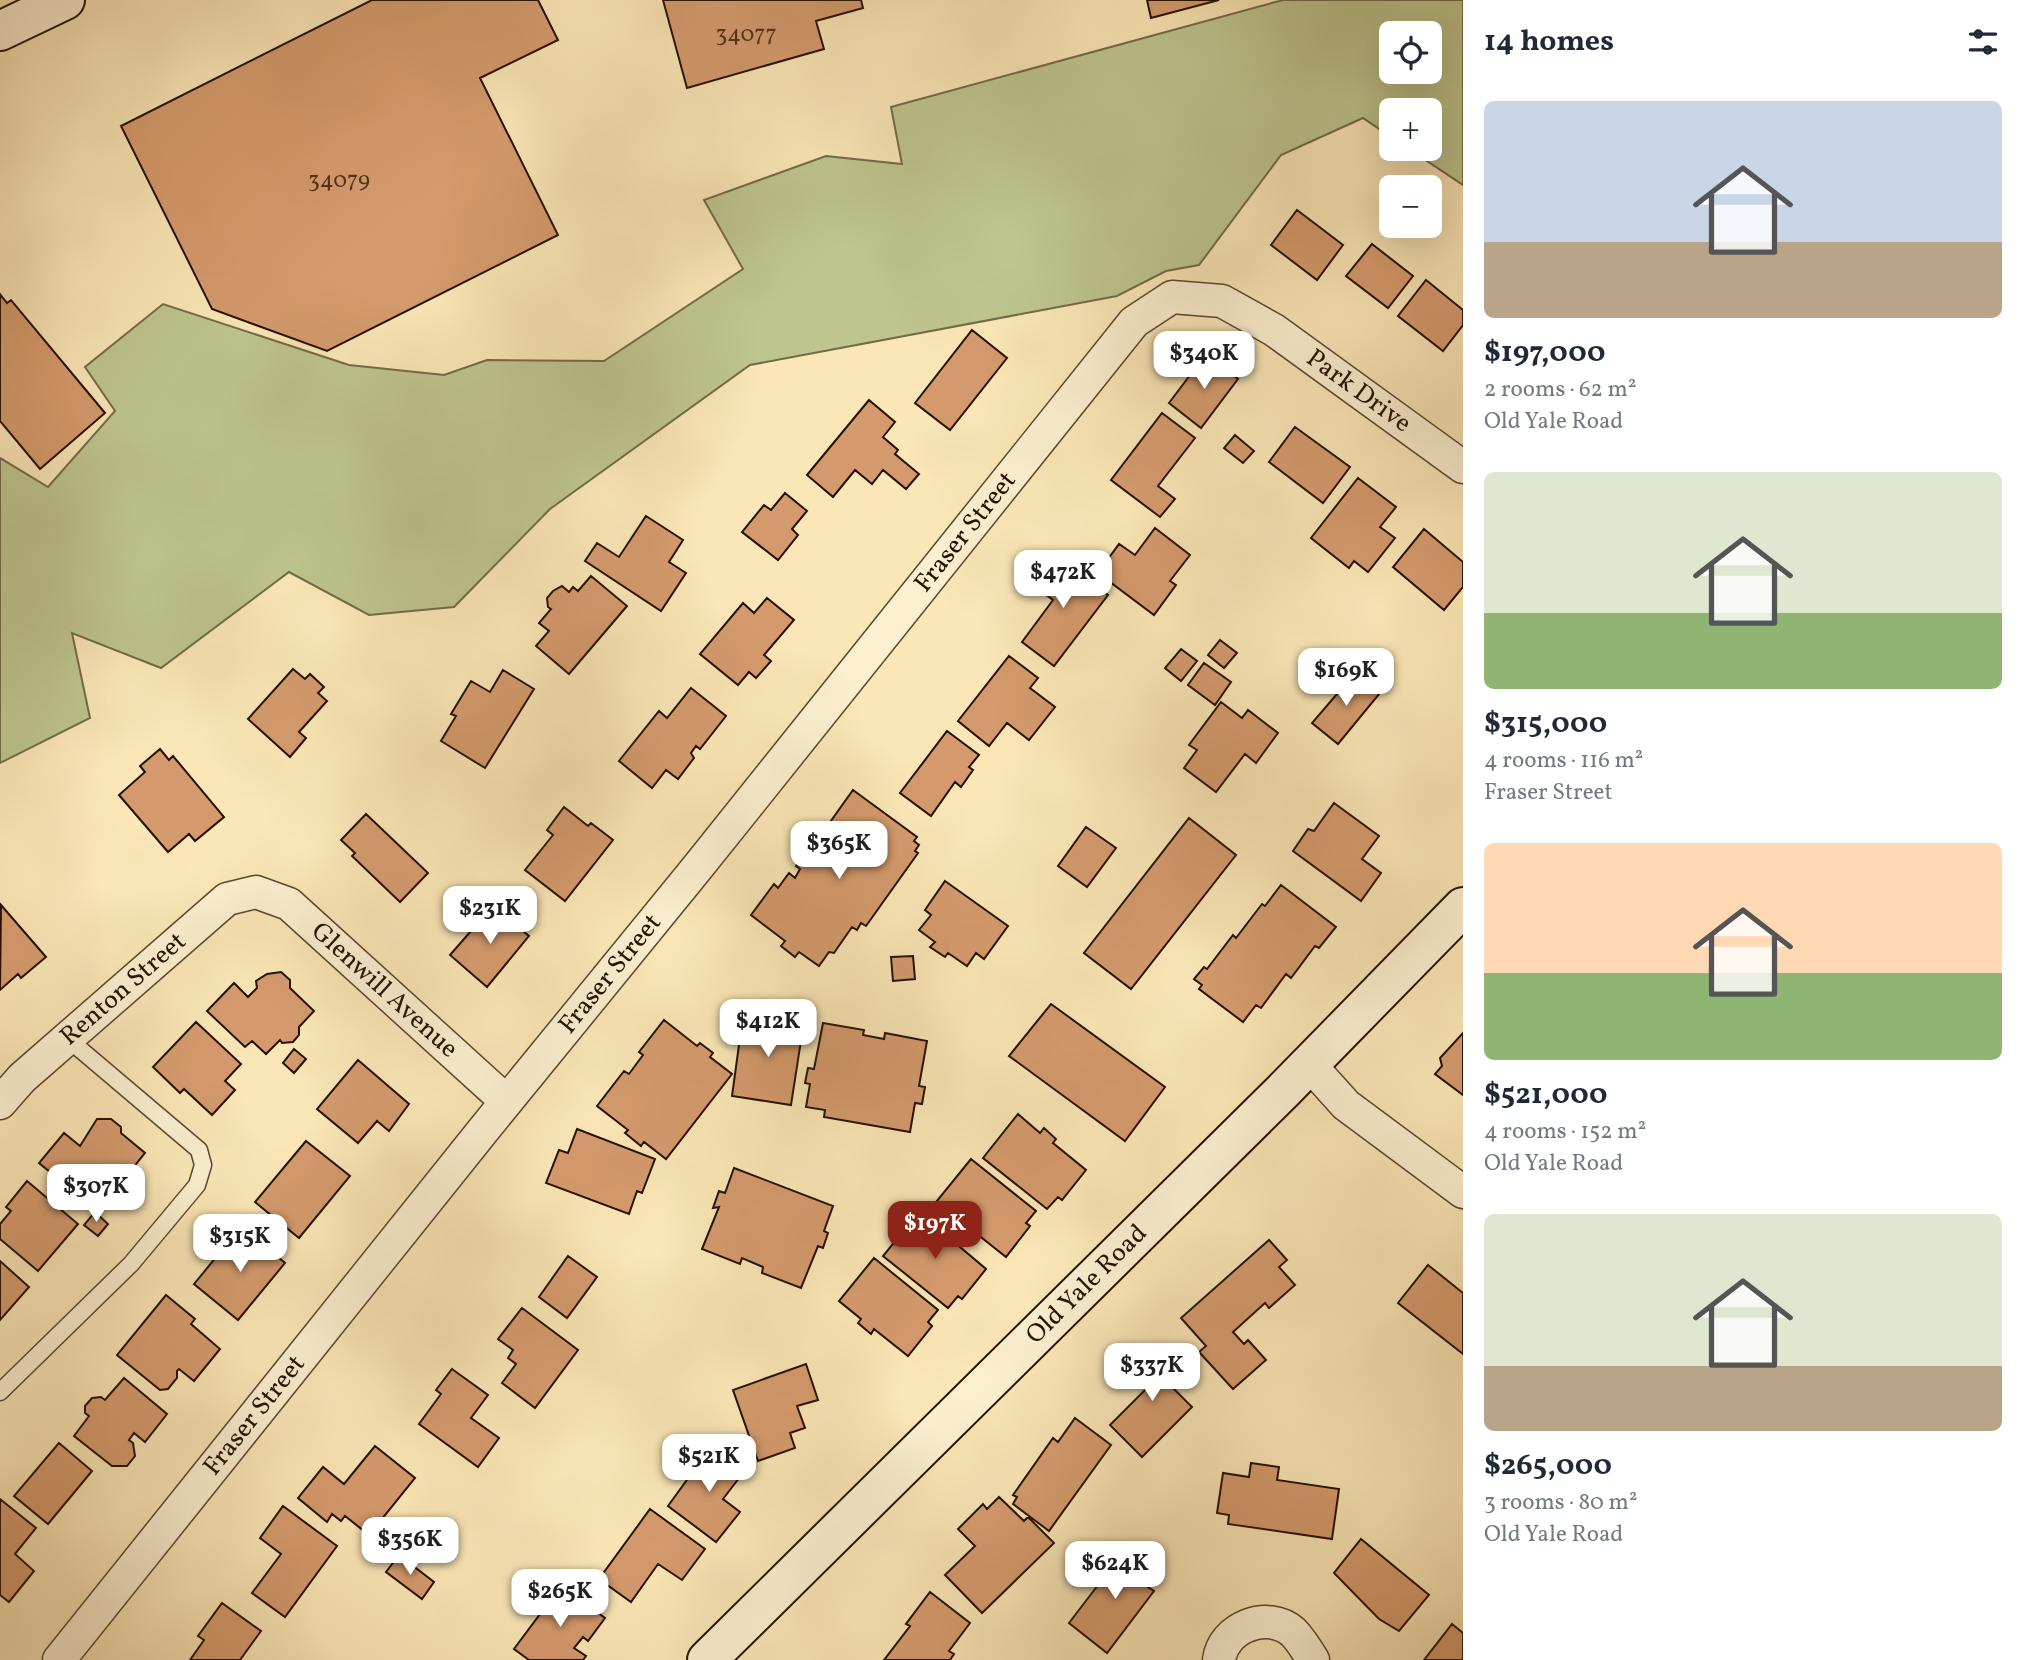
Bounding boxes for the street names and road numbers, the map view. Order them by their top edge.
street label: Park Drive [1299,341,1418,442]
street label: Fraser Street [906,464,1025,600]
street label: Fraser Street [551,906,670,1042]
street label: Glenwill Avenue [303,914,466,1067]
street label: Renton Street [53,924,194,1055]
street label: Old Yale Road [1018,1217,1156,1353]
street label: Fraser Street [195,1348,314,1484]

